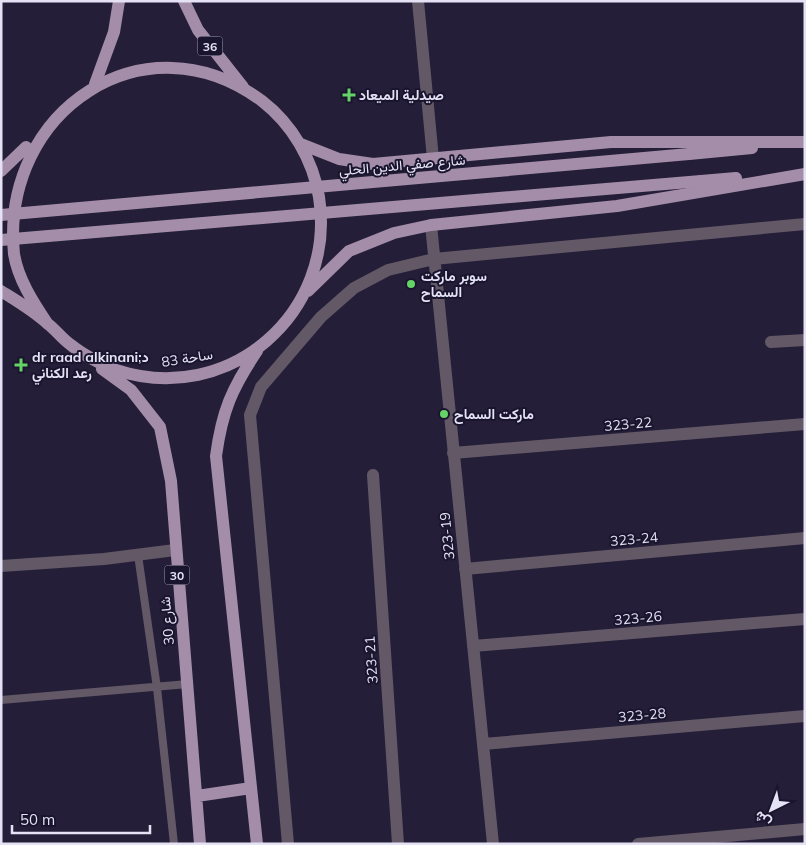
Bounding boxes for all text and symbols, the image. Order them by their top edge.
road number: 36 [198,36,222,56]
place label: صيدلية الميعاد [359,86,444,104]
marker: صيدلية الميعاد [343,89,355,101]
street label: شارع صفي الدين الحلي [338,151,466,182]
place label: سوبر ماركت السماح [421,267,487,302]
marker: سوبر ماركت السماح [405,278,417,290]
street label: ساحة 83 [160,345,214,371]
place label: dr raad alkinani;د رعد الكناني [32,348,149,385]
marker: dr raad alkinani;د رعد الكناني [14,358,28,372]
place label: ماركت السماح [454,405,534,424]
marker: ماركت السماح [438,408,450,420]
street label: 323-22 [603,413,653,435]
street label: 323-19 [436,511,458,561]
street label: 323-24 [609,528,659,550]
road number: 30 [164,566,190,584]
street label: شارع 30 [156,596,180,646]
street label: 323-26 [613,607,663,629]
street label: 323-21 [360,635,382,685]
street label: 323-28 [617,704,667,726]
north arrow [746,785,796,835]
scale bar [12,802,150,834]
text: ش [750,807,775,832]
text: 50 m [20,810,55,829]

